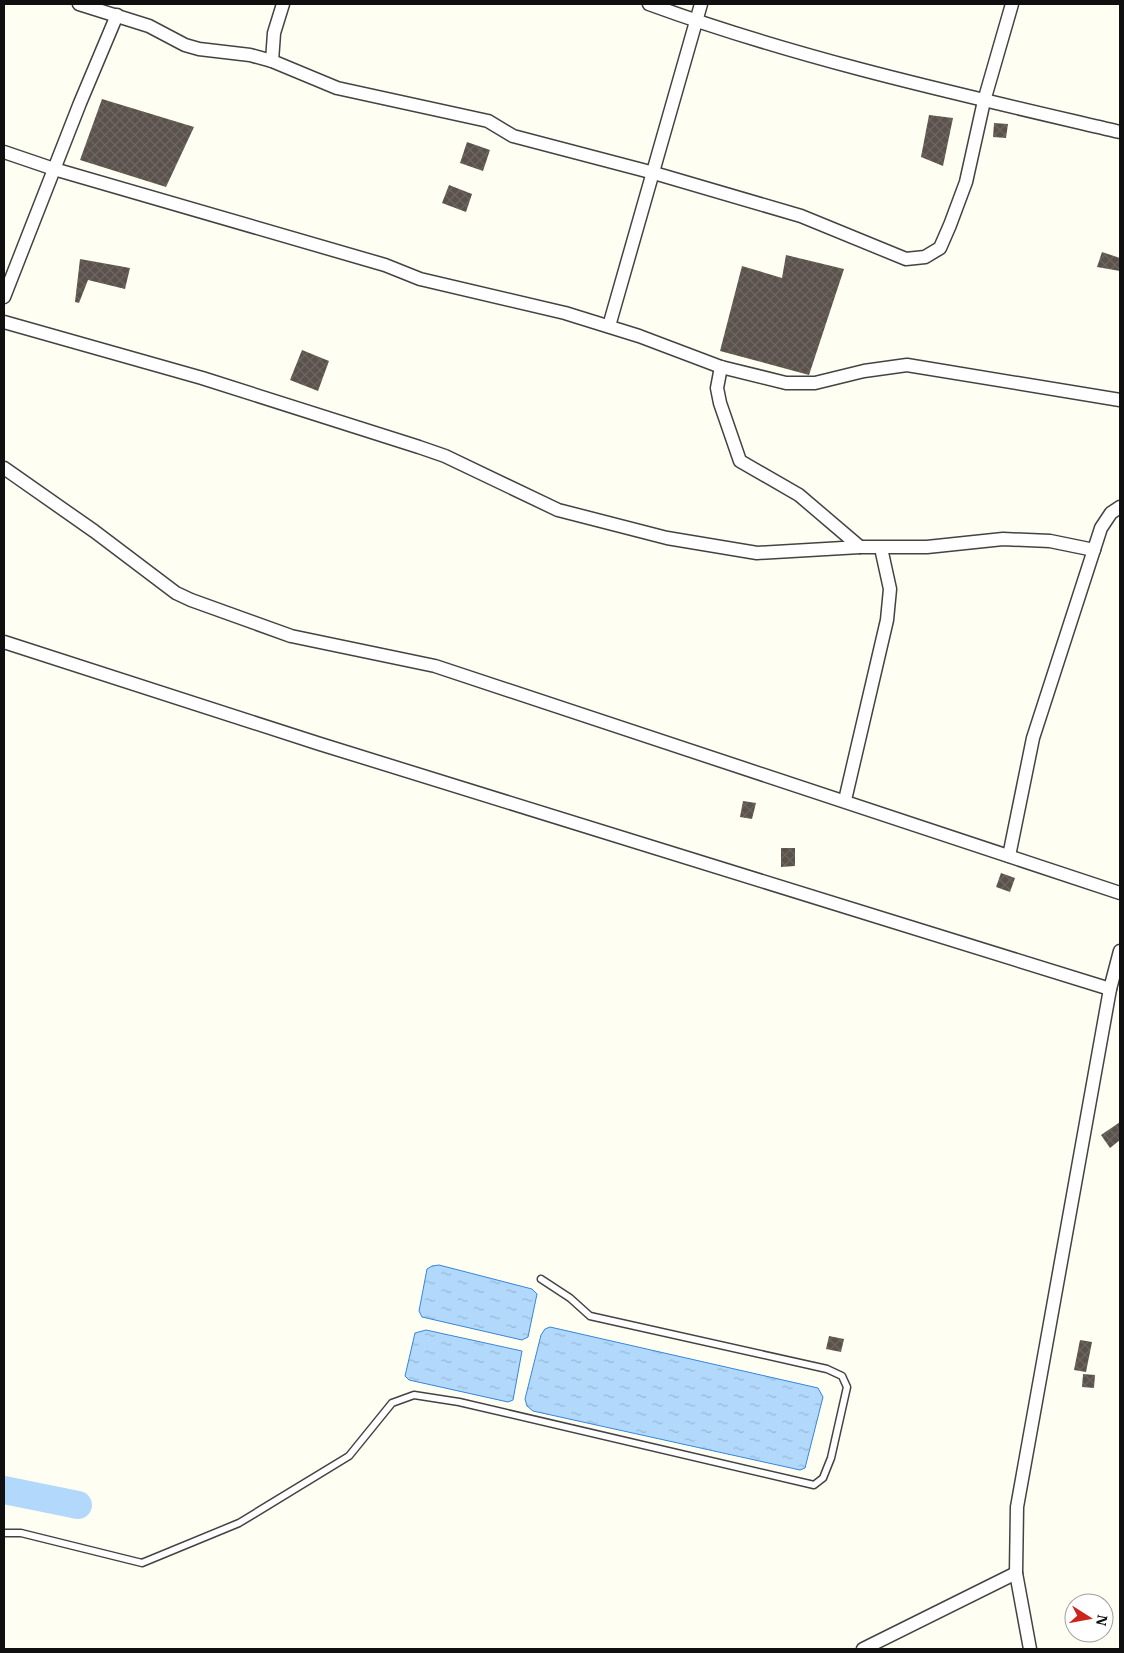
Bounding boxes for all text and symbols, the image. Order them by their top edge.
north arrow [1064,1593,1114,1643]
text: N [1092,1613,1112,1628]

